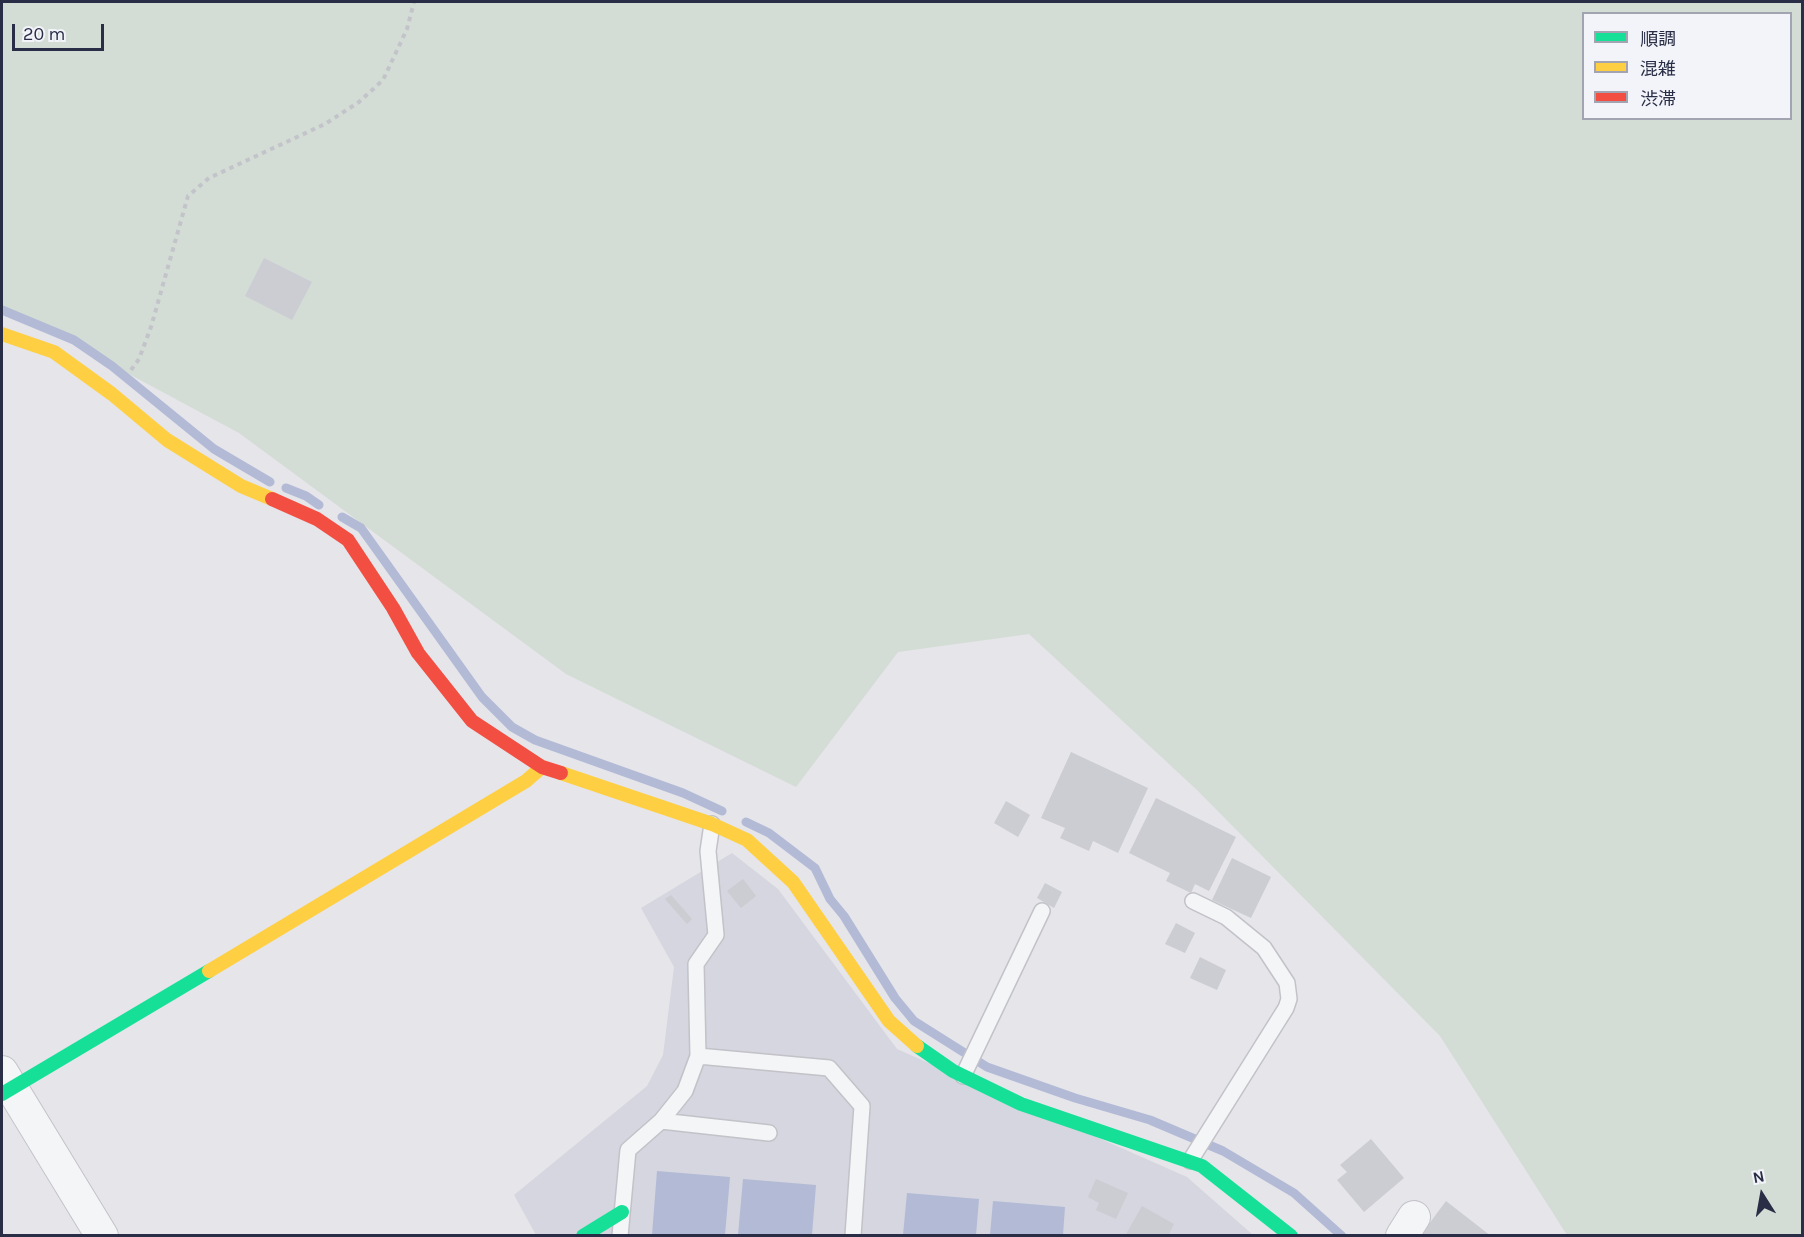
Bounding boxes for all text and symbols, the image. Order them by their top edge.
scale bar [15,12,106,50]
legend [1582,12,1792,120]
text: 20 m [23,23,65,45]
text: 順調 [1640,28,1676,50]
text: 混雑 [1640,58,1676,80]
text: 渋滞 [1640,88,1676,110]
north arrow [1732,1165,1792,1225]
text: N [1751,1166,1766,1187]

